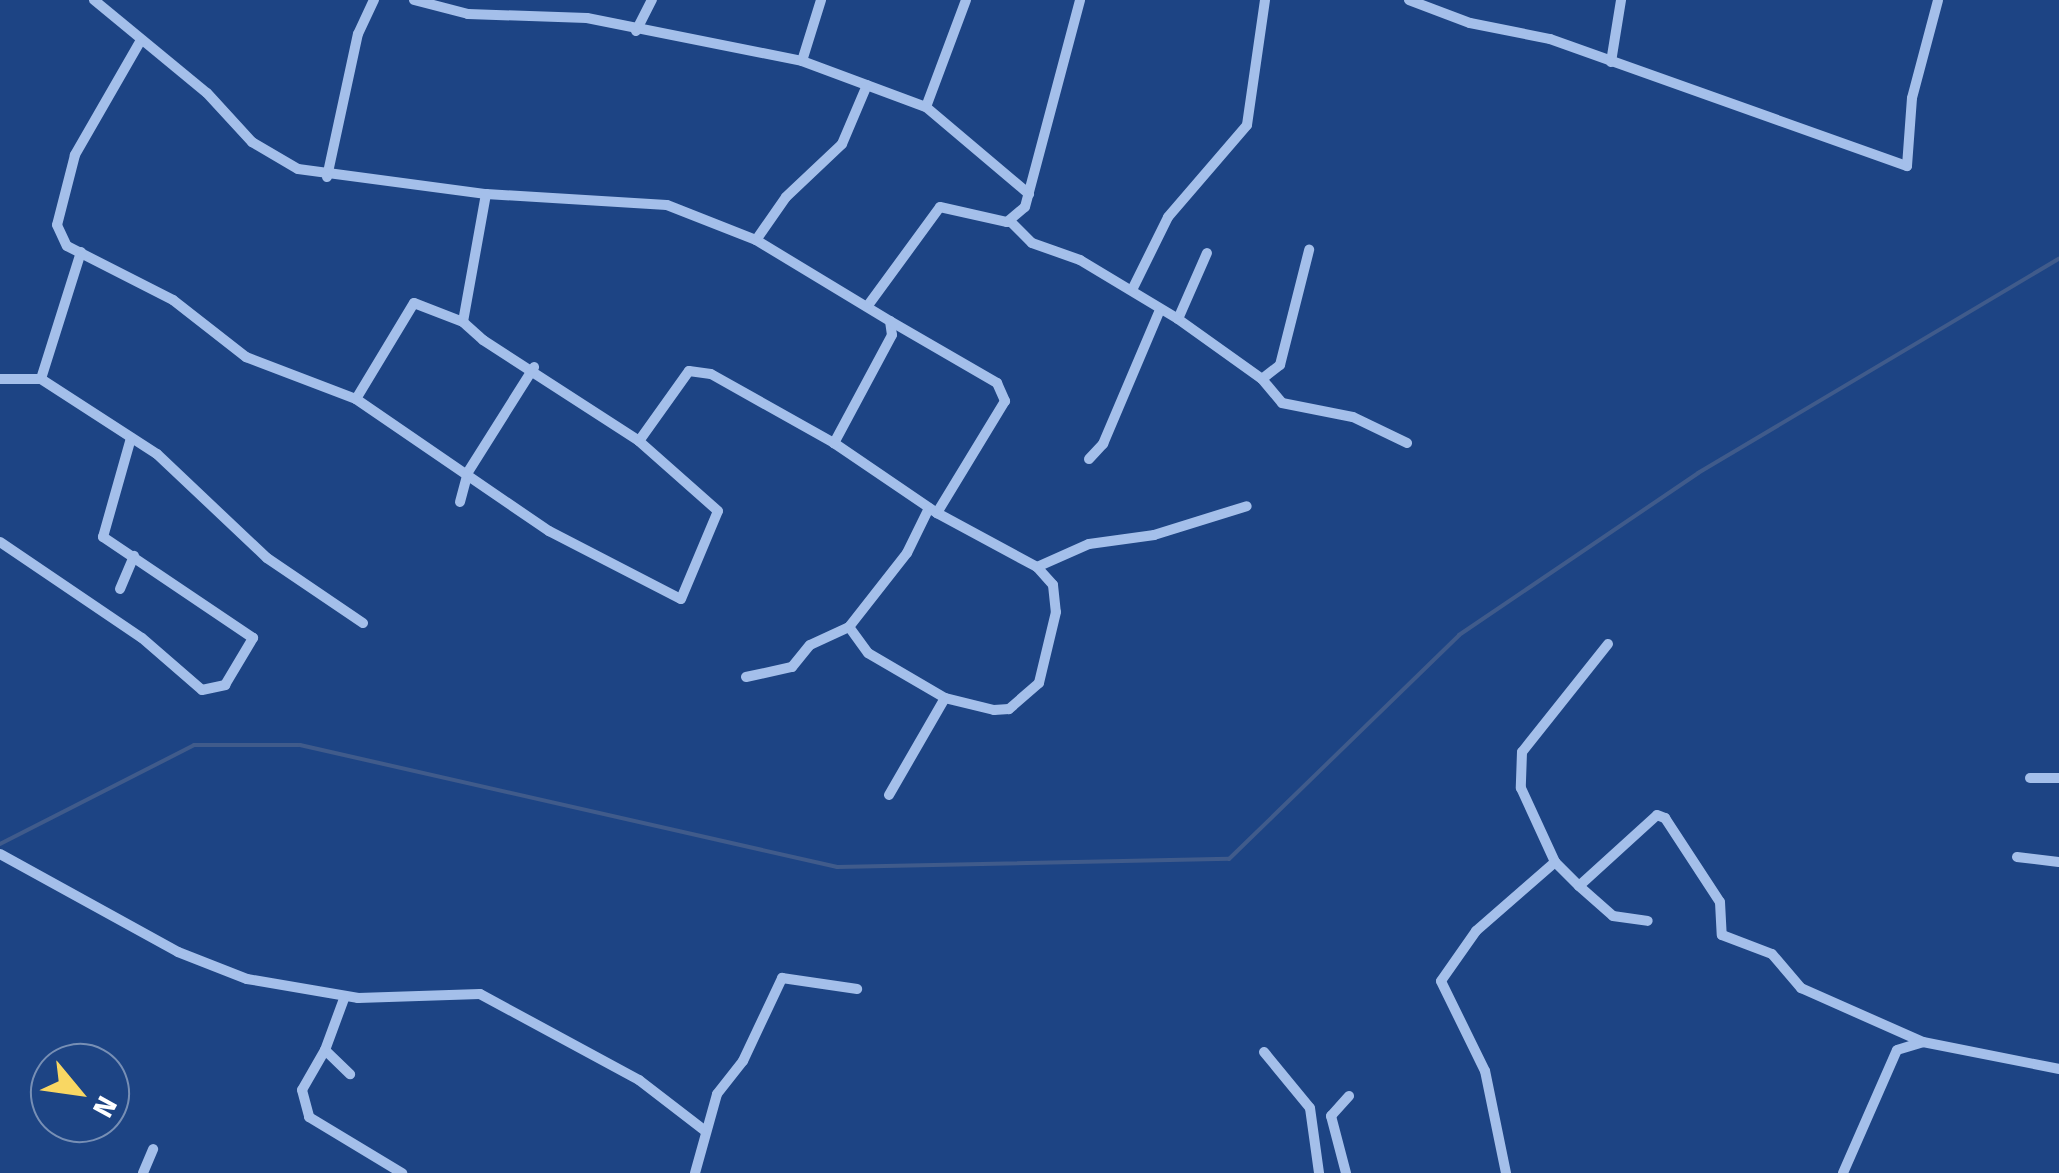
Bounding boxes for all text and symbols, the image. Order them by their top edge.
north arrow [30,1043,130,1143]
text: N [86,1091,124,1123]

